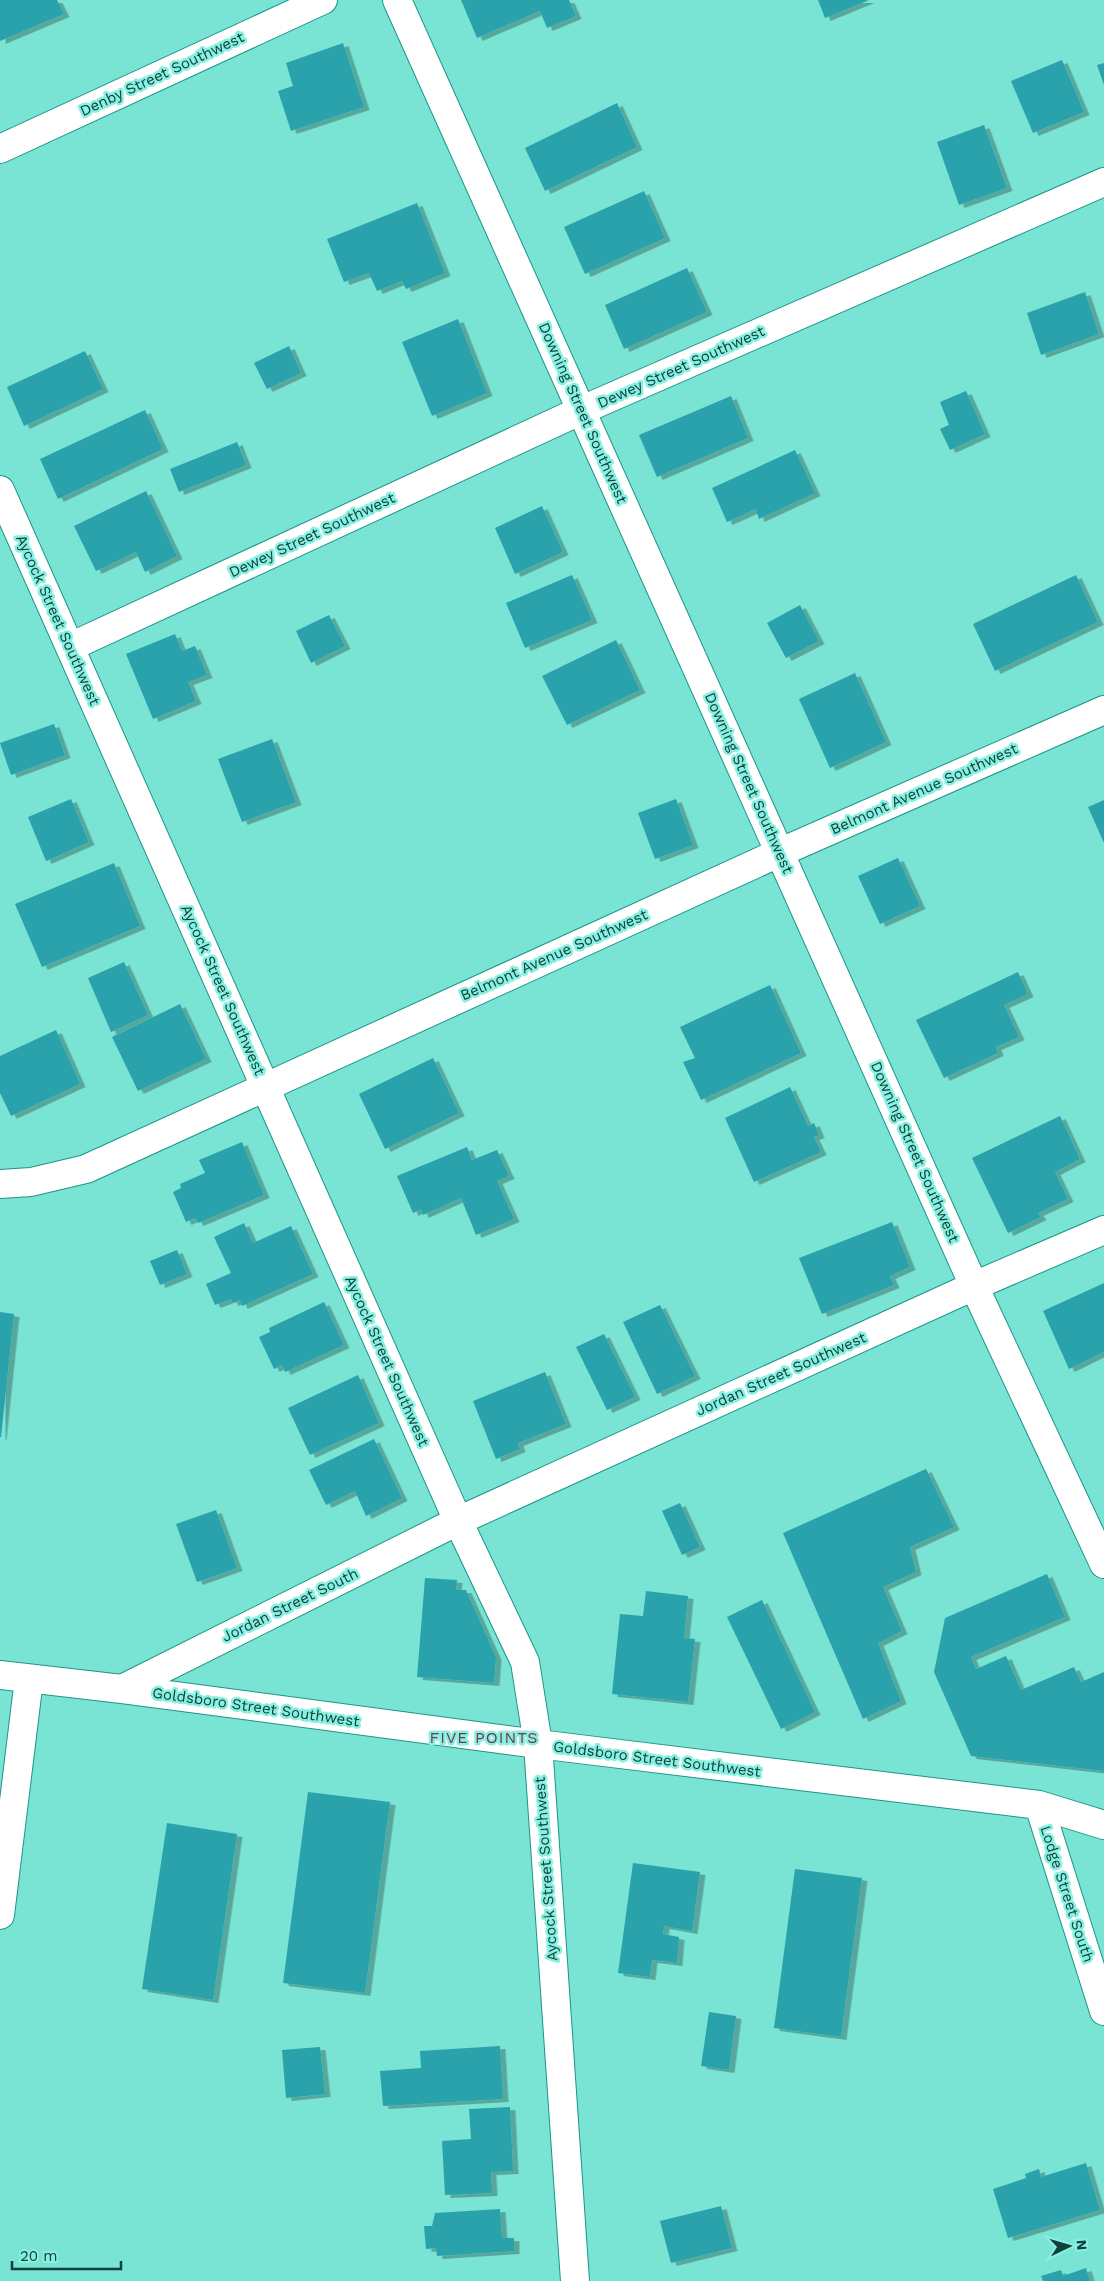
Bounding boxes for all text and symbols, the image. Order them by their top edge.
street label: Denby Street Southwest [77,28,248,120]
street label: Downing Street Southwest [535,320,631,507]
street label: Dewey Street Southwest [595,322,768,412]
street label: Dewey Street Southwest [226,488,399,581]
street label: Aycock Street Southwest [12,532,104,709]
street label: Downing Street Southwest [701,690,797,877]
street label: Belmont Avenue Southwest [828,739,1021,838]
street label: Aycock Street Southwest [177,902,269,1079]
street label: Belmont Avenue Southwest [458,905,651,1004]
street label: Downing Street Southwest [867,1059,963,1246]
street label: Aycock Street Southwest [341,1273,433,1450]
street label: Jordan Street Southwest [693,1328,869,1420]
street label: Jordan Street South [219,1564,361,1646]
street label: Goldsboro Street Southwest [151,1684,361,1731]
district label: FIVE POINTS [429,1728,539,1747]
street label: Goldsboro Street Southwest [552,1737,762,1781]
street label: Aycock Street Southwest [531,1776,561,1962]
street label: Lodge Street South [1036,1823,1098,1965]
north arrow [1044,2221,1094,2271]
scale bar [12,2238,121,2270]
text: N [1074,2239,1090,2251]
text: 20 m [20,2247,58,2265]

